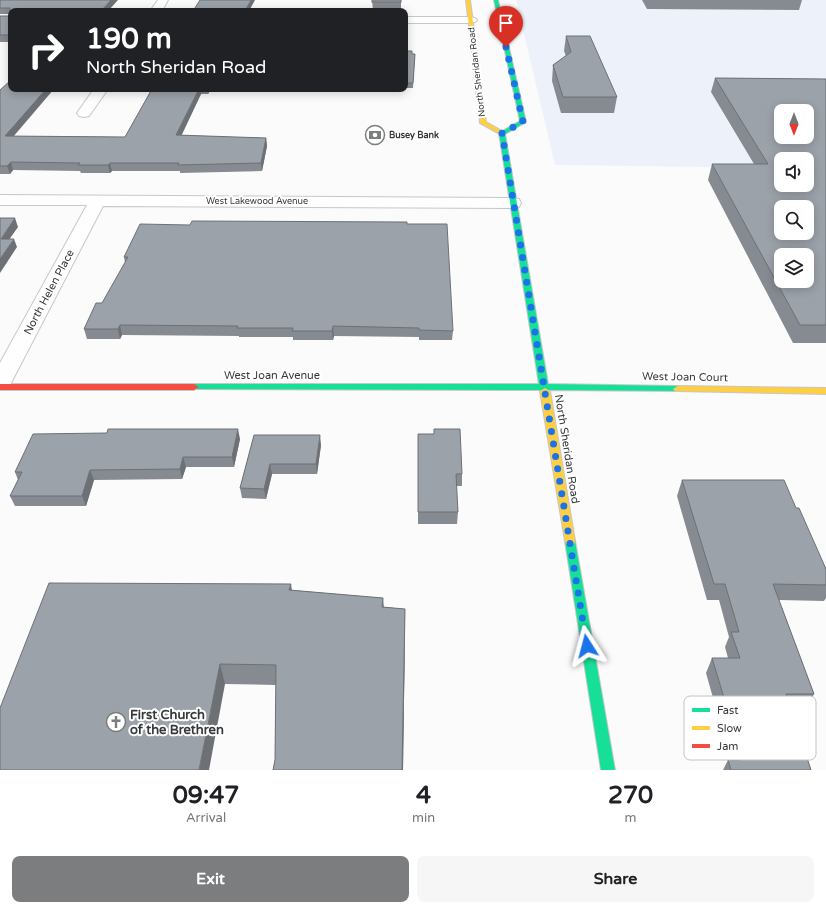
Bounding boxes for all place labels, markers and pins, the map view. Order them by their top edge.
pin [489,6,523,47]
bank icon: Busey Bank [364,124,386,146]
place label: Busey Bank [389,130,439,141]
place label: First Church of the Brethren [130,707,224,738]
church icon: First Church of the Brethren [105,711,127,733]

